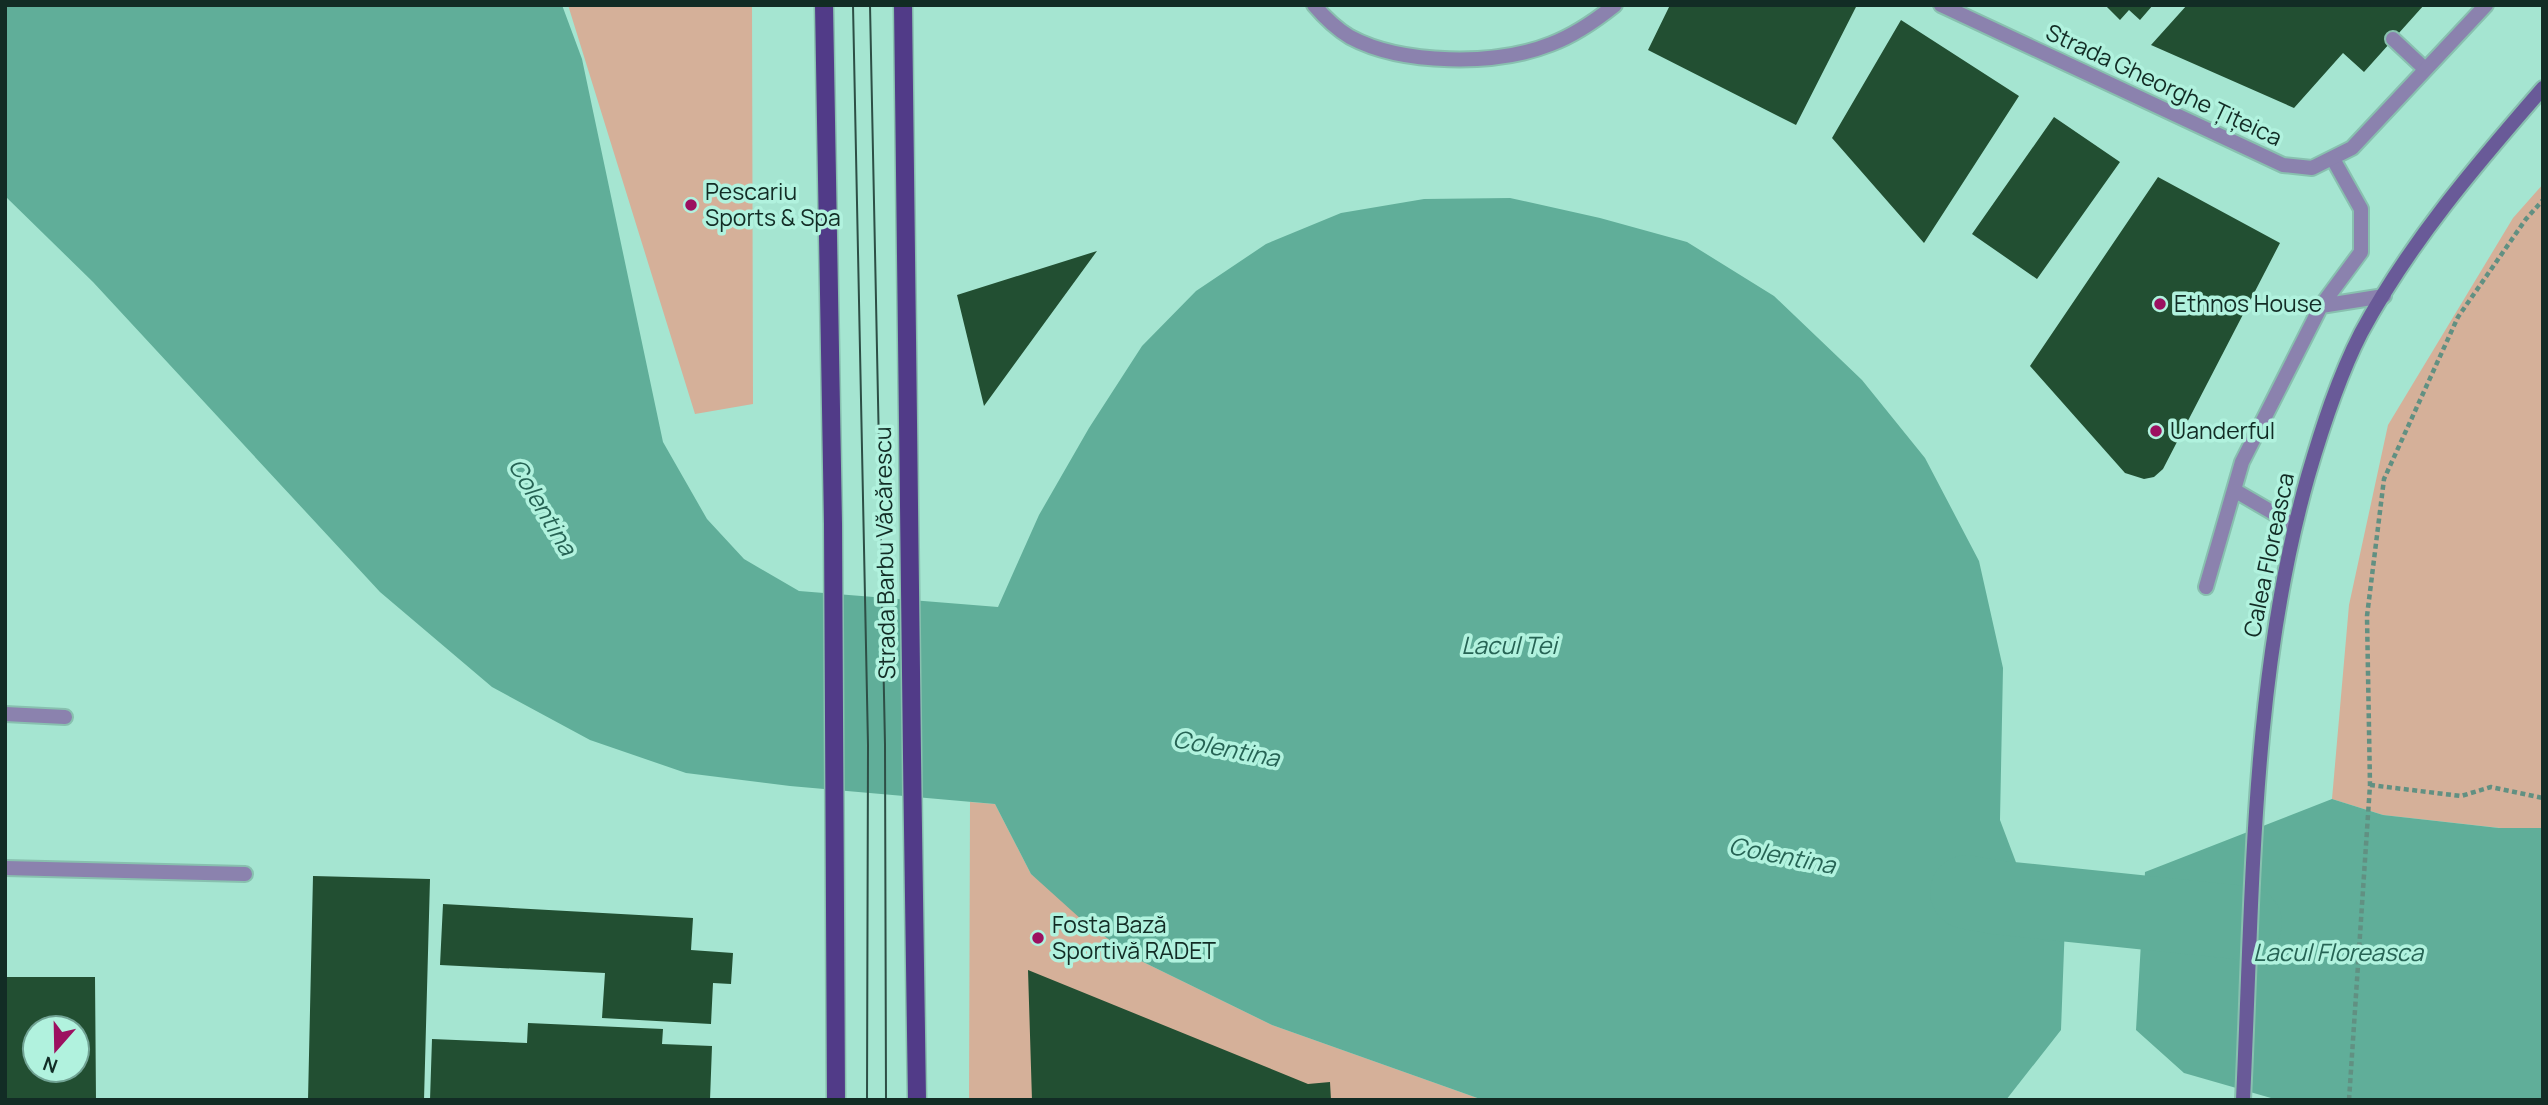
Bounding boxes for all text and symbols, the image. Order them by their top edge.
street label: Strada Gheorghe Țițeica [2041,15,2288,153]
place label: Pescariu Sports & Spa [705,175,841,233]
marker: Pescariu Sports & Spa [683,197,699,213]
place label: Ethnos House [2174,287,2322,319]
marker: Ethnos House [2152,296,2168,312]
place label: Uanderful [2170,414,2275,446]
marker: Uanderful [2148,423,2164,439]
street label: Strada Barbu Văcărescu [866,426,902,680]
water label: Colentina [501,452,586,562]
street label: Calea Floreasca [2235,470,2301,640]
water label: Lacul Tei [1461,628,1560,661]
water label: Colentina [1170,721,1284,774]
water label: Colentina [1726,828,1840,881]
place label: Fosta Bază Sportivă RADET [1052,908,1216,966]
marker: Fosta Bază Sportivă RADET [1030,930,1046,946]
water label: Lacul Floreasca [2253,935,2425,968]
north arrow [21,1014,91,1084]
text: N [39,1050,61,1080]

